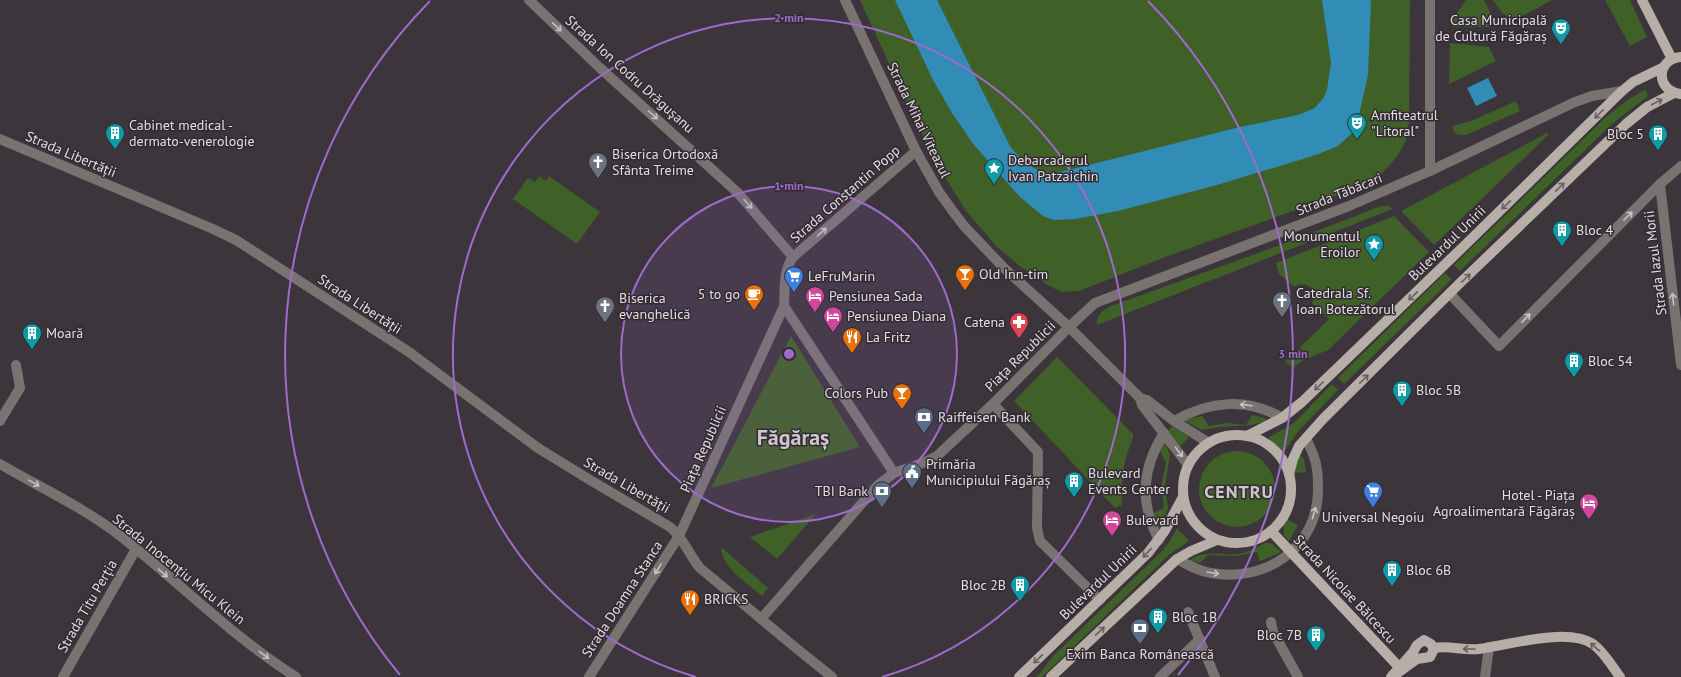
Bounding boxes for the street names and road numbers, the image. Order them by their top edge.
street label: Strada Ion Codru Drăguşanu [562,11,698,137]
street label: Strada Mihai Viteazul [883,59,955,181]
street label: Strada Libertății [23,127,119,181]
street label: Strada Constantin Popp [786,141,904,247]
street label: Strada Tăbăcari [1293,169,1385,219]
street label: Bulevardul Unirii [1405,202,1489,284]
street label: Strada Iazul Morii [1640,209,1670,317]
street label: Strada Libertății [314,270,406,338]
street label: Piața Republicii [981,317,1059,395]
street label: Piața Republicii [676,403,730,495]
street label: Strada Libertății [581,453,673,517]
street label: Strada Inocențiu Micu Klein [109,510,249,628]
street label: Strada Nicolae Bălcescu [1290,531,1400,647]
street label: Strada Doamna Stanca [578,537,666,661]
street label: Bulevardul Unirii [1056,541,1140,623]
street label: Strada Titu Perția [53,556,121,656]

